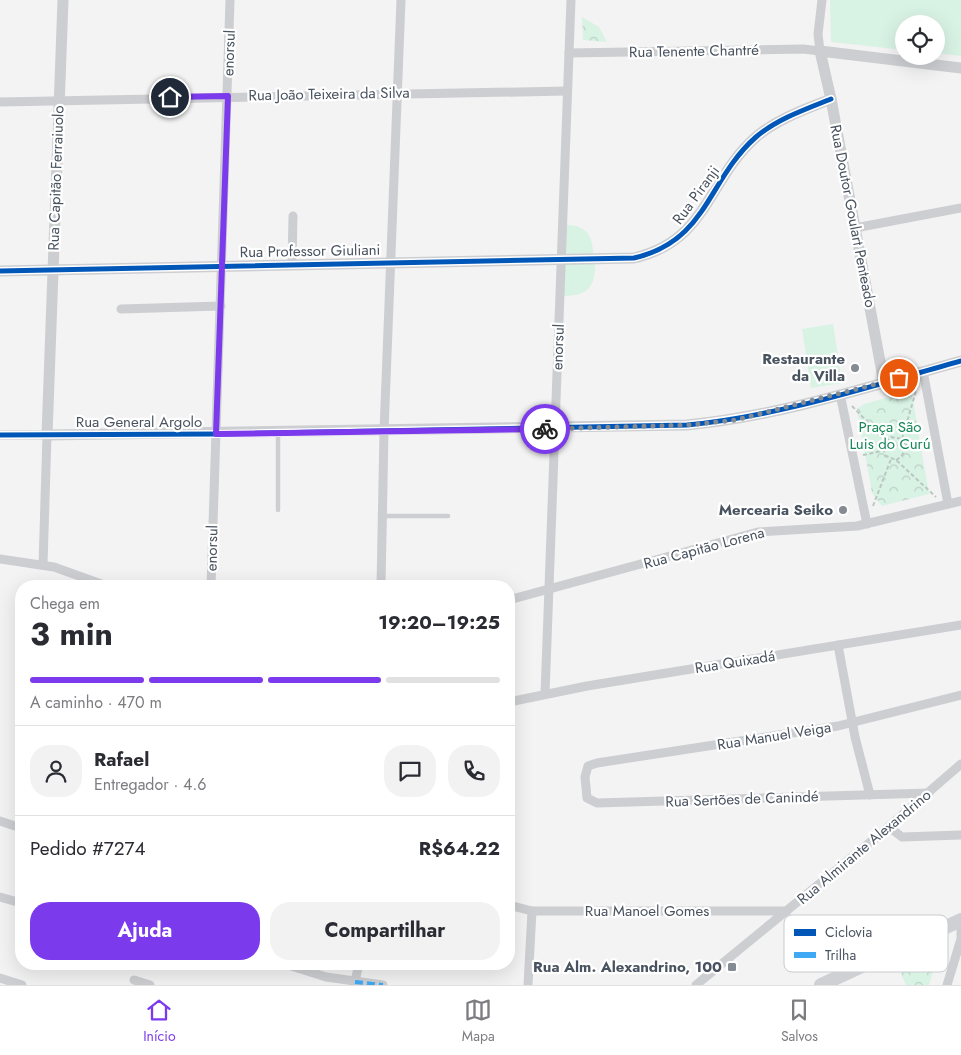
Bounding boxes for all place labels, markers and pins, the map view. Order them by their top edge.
pin [149,76,191,118]
place label: Restaurante da Villa [762,348,845,387]
pin [878,357,920,399]
marker: Restaurante da Villa [849,362,861,374]
place label: Mercearia Seiko [719,499,833,521]
marker: Mercearia Seiko [837,504,849,516]
place label: Rua Alm. Alexandrino, 100 [533,956,722,978]
marker: Rua Alm. Alexandrino, 100 [726,961,738,973]

